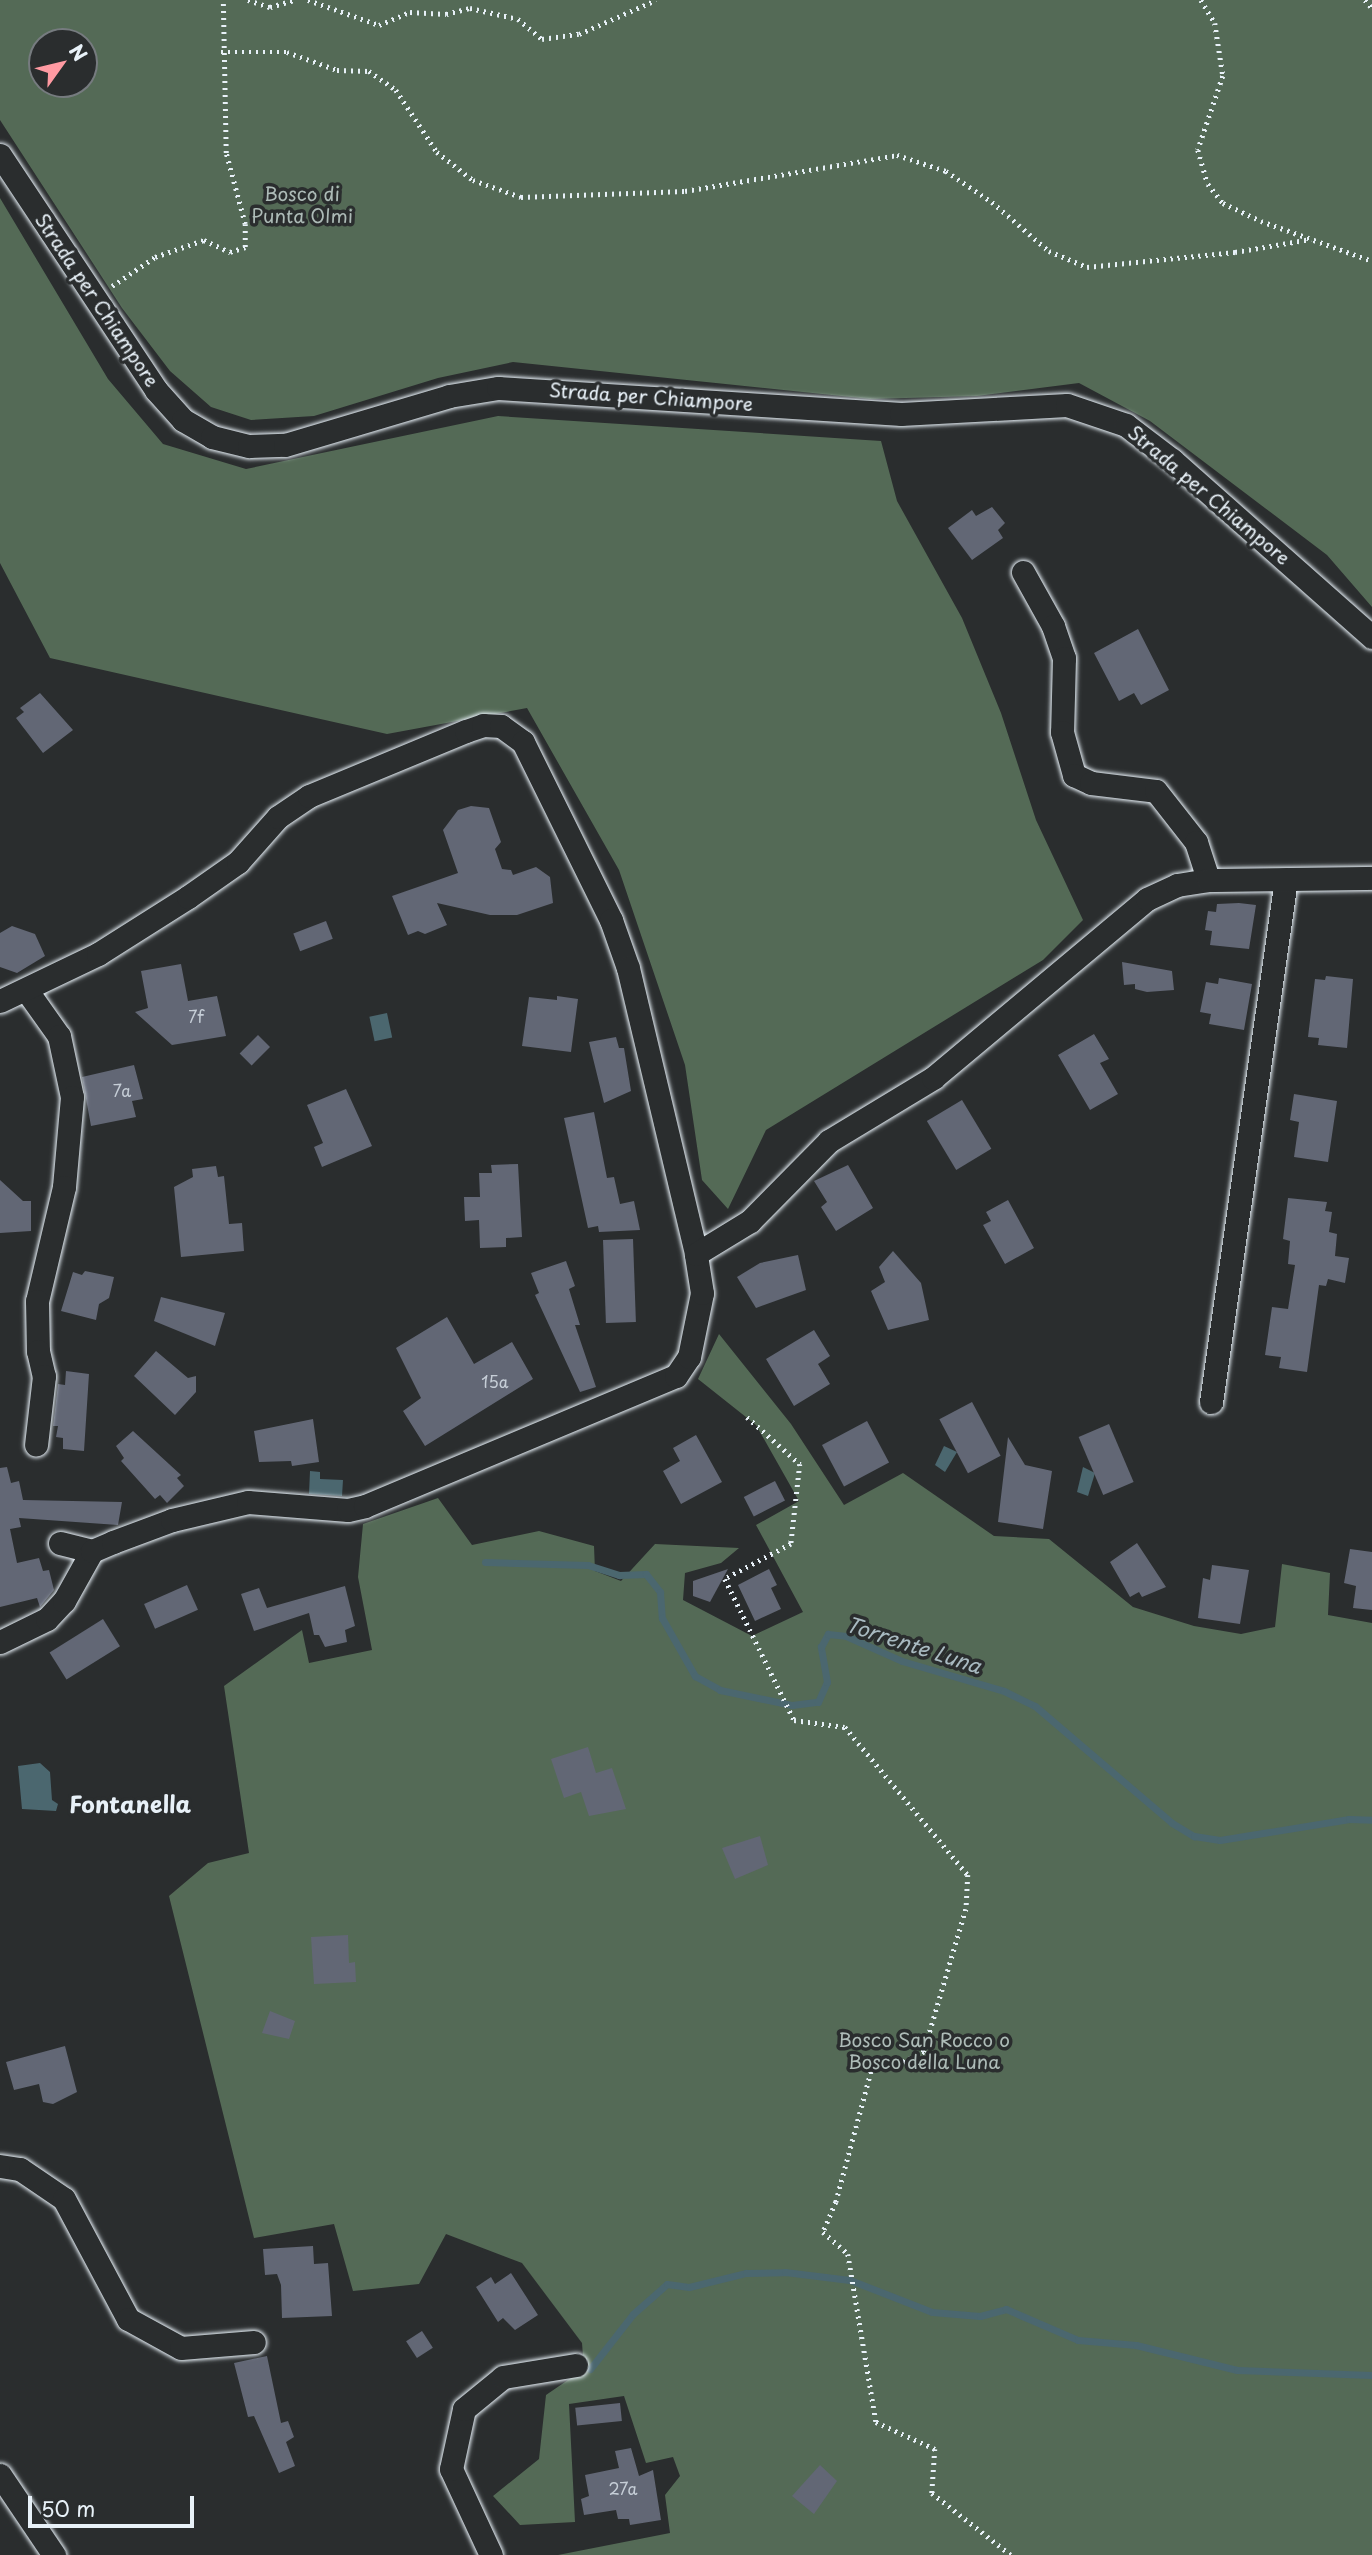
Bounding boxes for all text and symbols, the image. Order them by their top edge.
north arrow [28,28,98,98]
text: N [63,38,95,66]
park label: Bosco di Punta Olmi [250,183,354,227]
street label: Strada per Chiampore [30,209,164,391]
street label: Strada per Chiampore [548,378,754,416]
street label: Strada per Chiampore [1123,420,1295,570]
house number: 7f [188,1006,204,1026]
house number: 7a [113,1080,131,1100]
house number: 15a [481,1371,509,1391]
water label: Torrente Luna [842,1610,986,1678]
district label: Fontanella [69,1790,191,1818]
park label: Bosco San Rocco o Bosco della Luna [839,2029,1009,2073]
house number: 27a [608,2478,638,2498]
scale bar [32,2482,198,2526]
text: 50 m [41,2492,95,2524]

